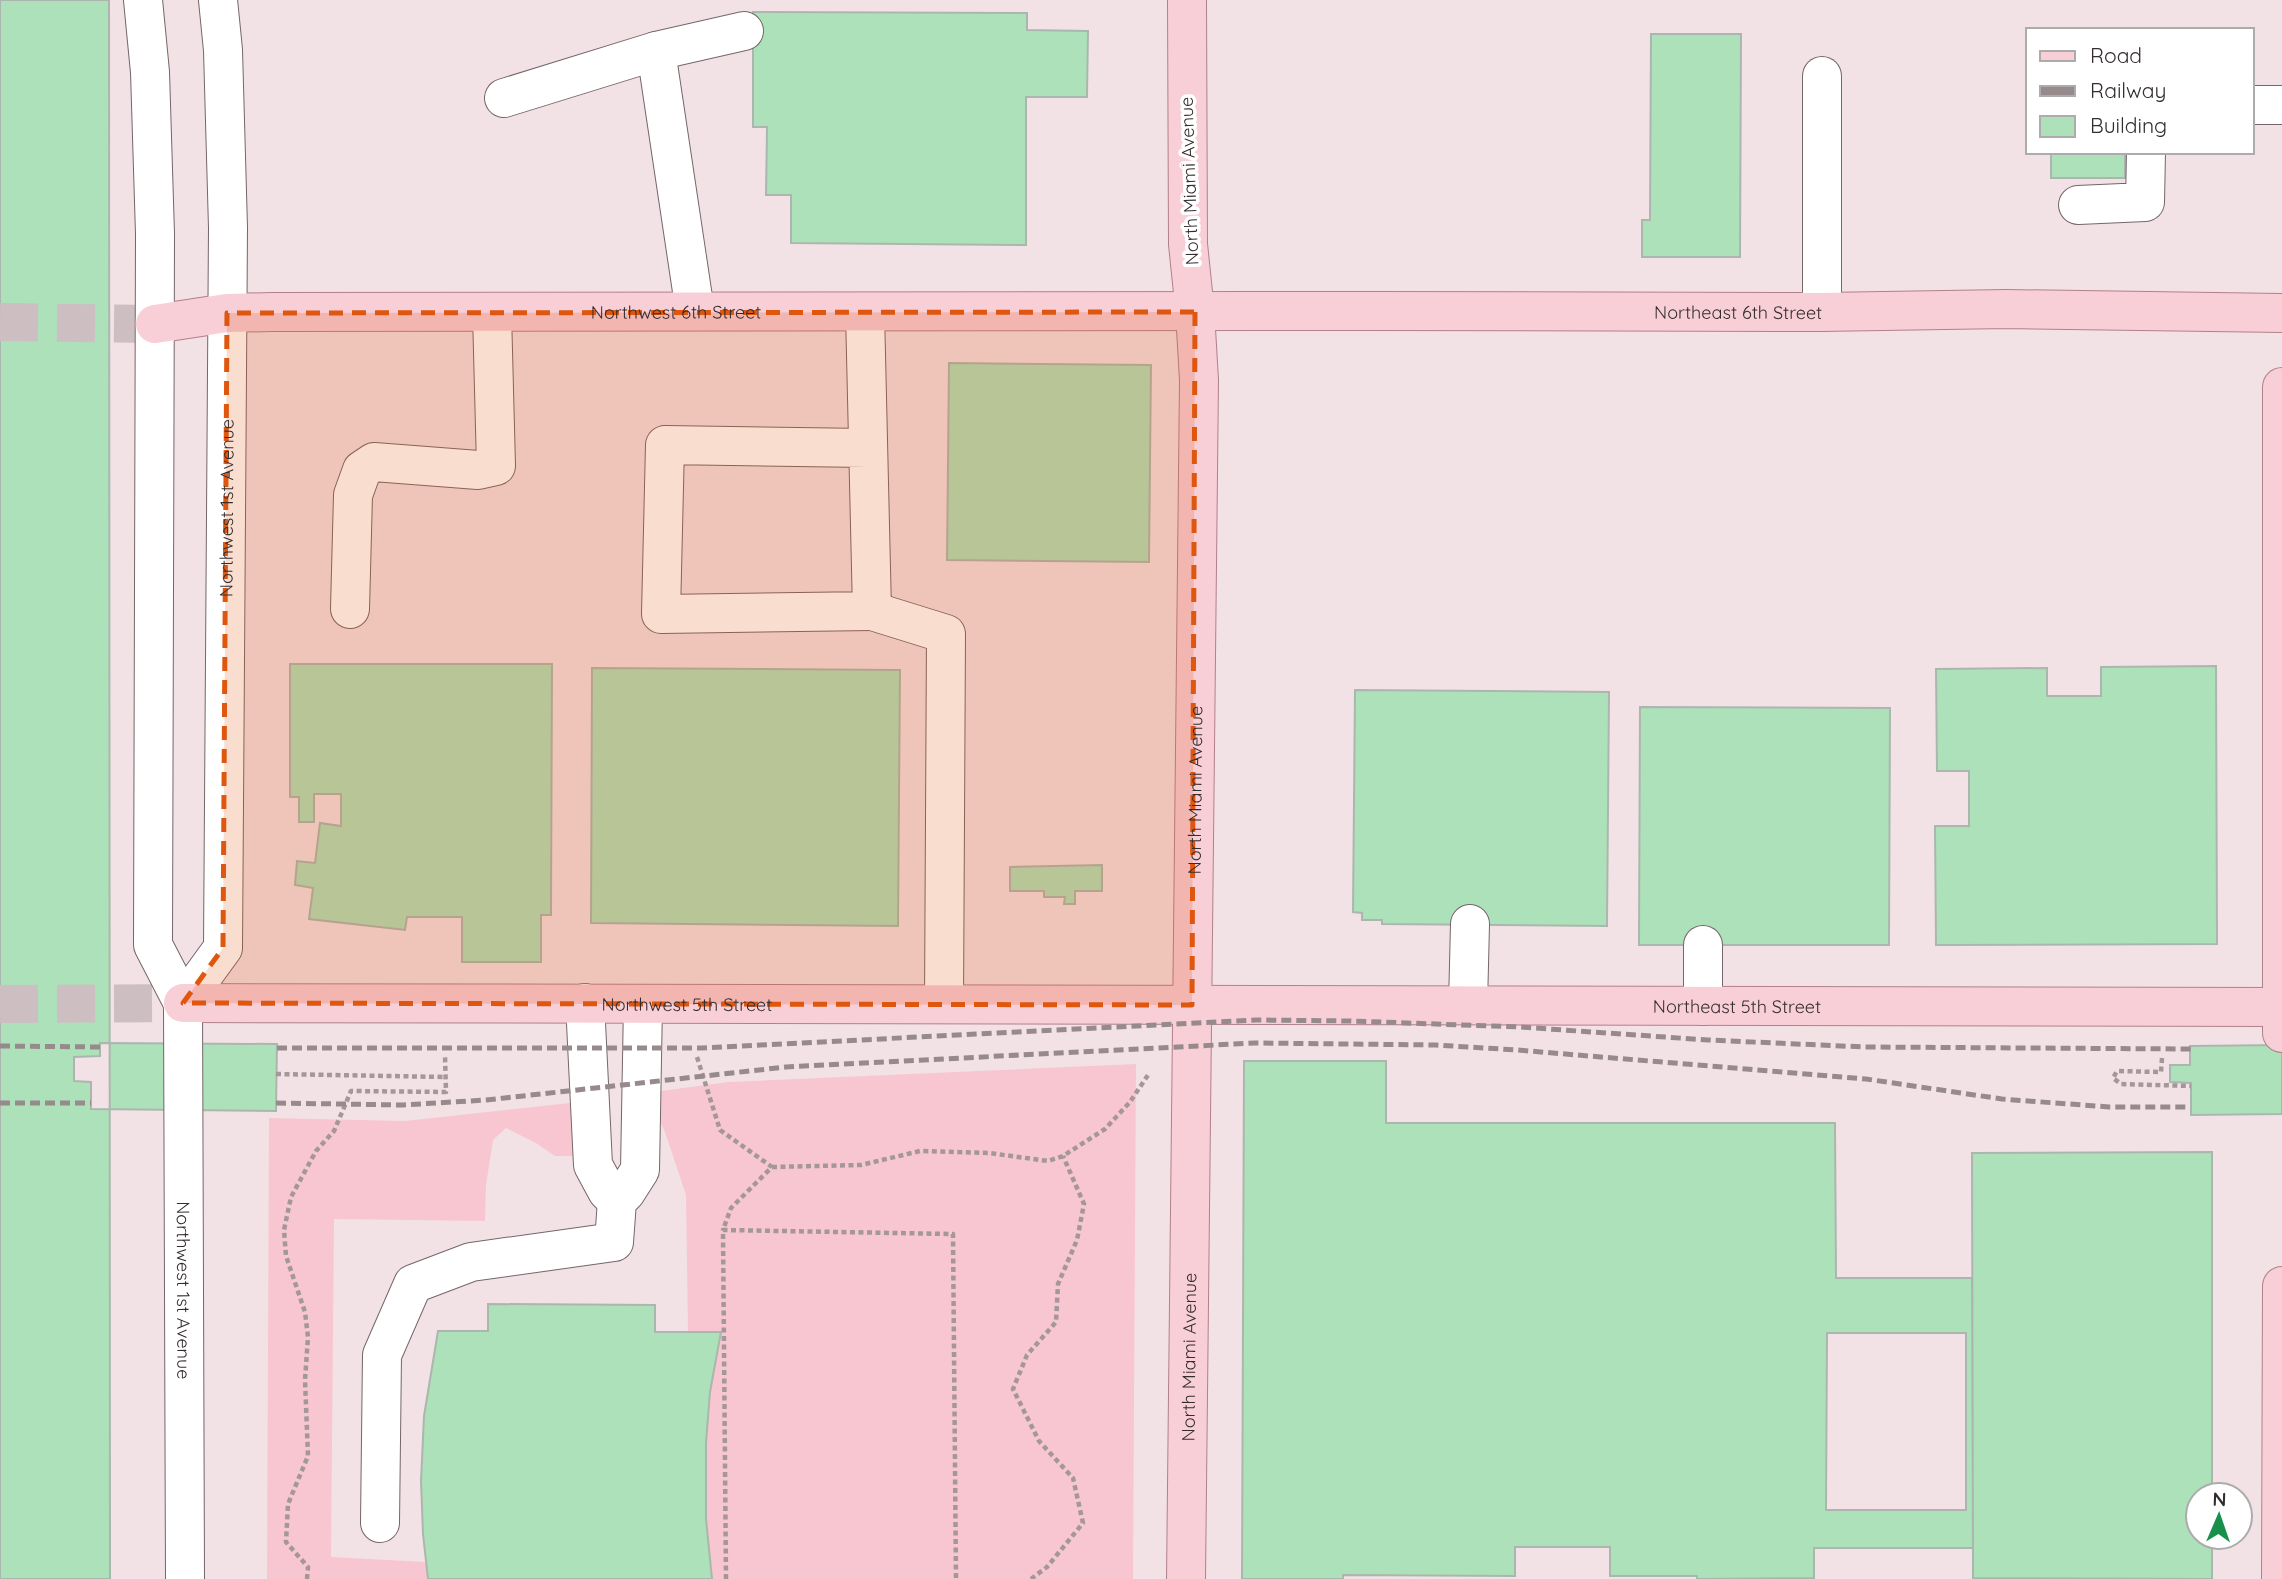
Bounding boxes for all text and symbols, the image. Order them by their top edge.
legend [2026,28,2254,154]
text: Road [2090,42,2142,68]
text: Railway [2090,77,2166,103]
street label: North Miami Avenue [1175,96,1203,266]
text: Building [2090,112,2167,138]
street label: Northwest 6th Street [591,300,761,323]
street label: Northeast 6th Street [1654,300,1822,324]
street label: Northwest 1st Avenue [214,419,238,597]
street label: North Miami Avenue [1182,706,1207,874]
street label: Northwest 5th Street [602,992,772,1016]
street label: Northeast 5th Street [1653,994,1821,1018]
street label: Northwest 1st Avenue [172,1201,196,1379]
street label: North Miami Avenue [1176,1273,1201,1441]
north arrow [2184,1481,2254,1551]
text: N [2212,1487,2227,1511]

